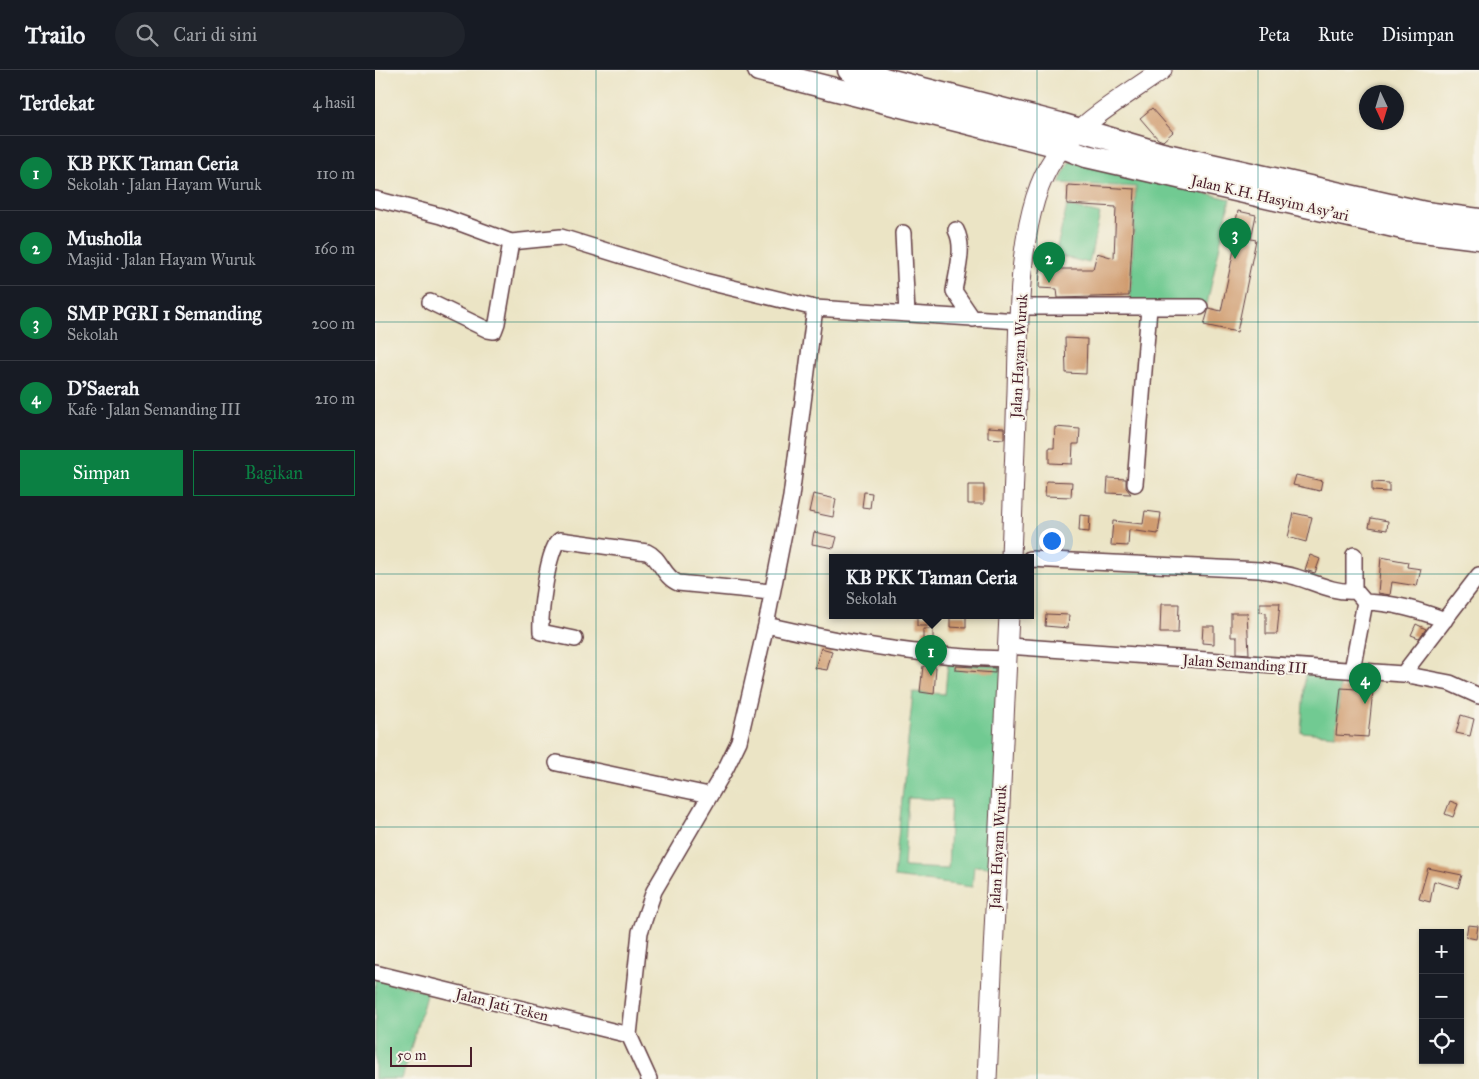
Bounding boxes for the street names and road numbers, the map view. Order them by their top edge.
street label: Jalan K.H. Hasyim Asy'ari [1187,171,1351,226]
street label: Jalan Hayam Wuruk [1007,293,1032,421]
street label: Jalan Semanding III [1180,651,1308,678]
street label: Jalan Hayam Wuruk [986,784,1011,912]
street label: Jalan Jati Teken [452,984,550,1026]

